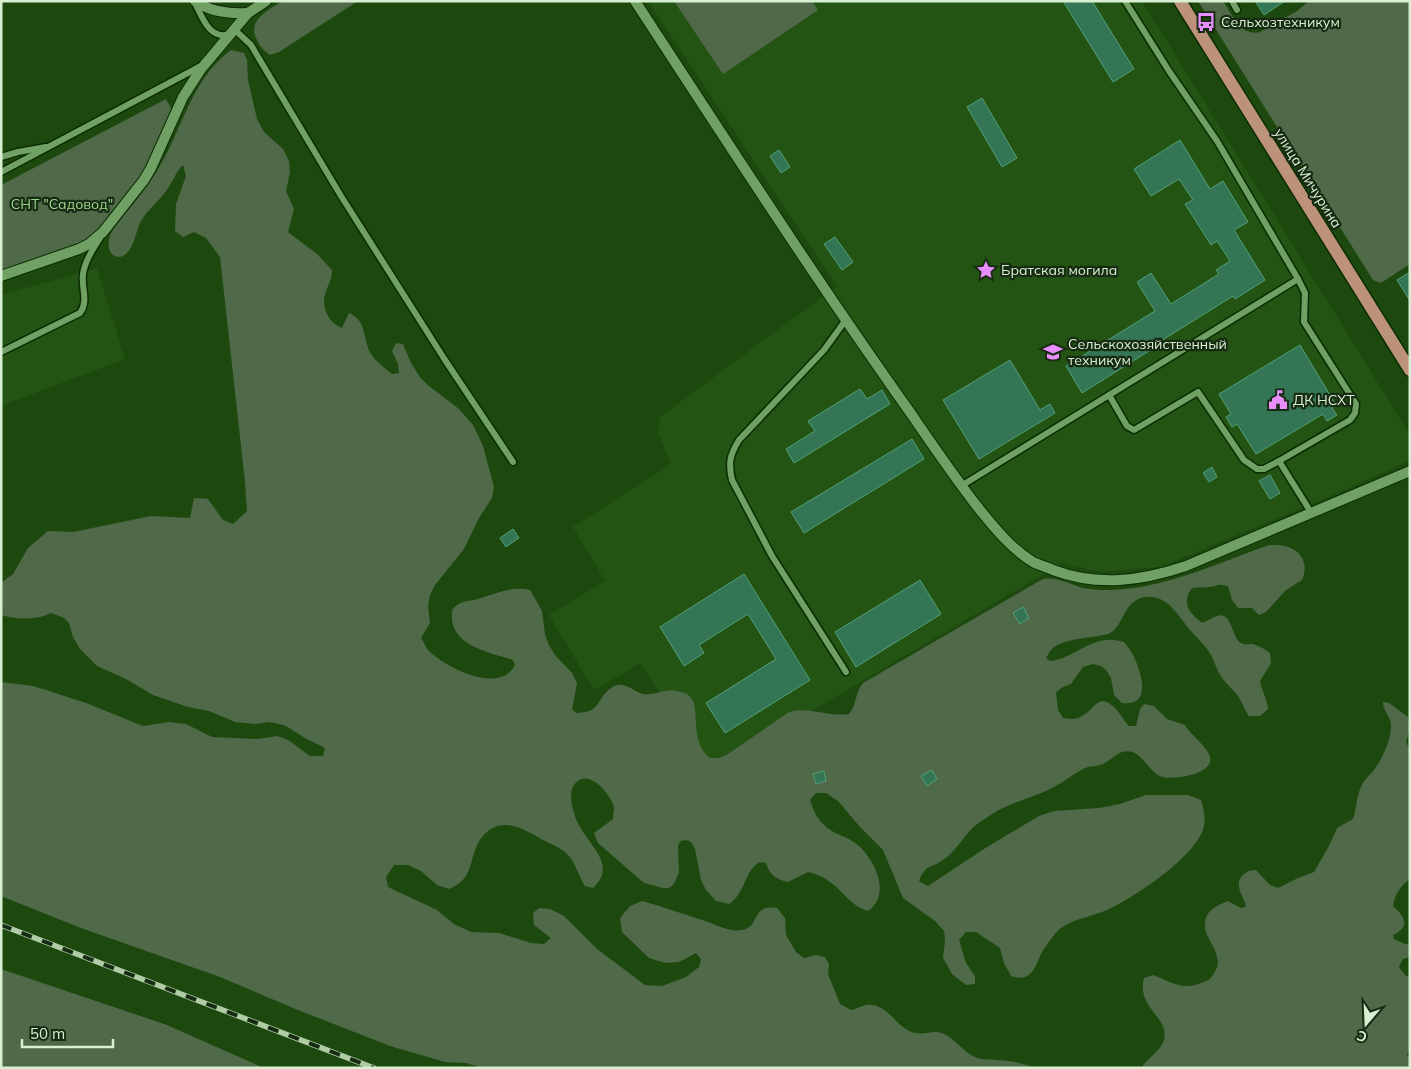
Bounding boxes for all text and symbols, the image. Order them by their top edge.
bus stop icon: Сельхозтехникум [1195,11,1217,33]
place label: Сельхозтехникум [1221,13,1340,31]
street label: улица Мичурина [1270,125,1346,231]
park label: СНТ "Садовод" [11,195,113,213]
place icon: Братская могила [975,259,997,281]
place label: Братская могила [1001,261,1117,279]
place label: Сельскохозяйственный техникум [1068,335,1227,369]
school or university icon: Сельскохозяйственный техникум [1042,341,1064,363]
public building icon: ДК НСХТ [1267,389,1289,411]
place label: ДК НСХТ [1293,391,1355,409]
north arrow [1341,999,1391,1049]
scale bar [22,1016,114,1048]
text: 50 m [30,1024,65,1043]
text: С [1354,1026,1369,1046]

